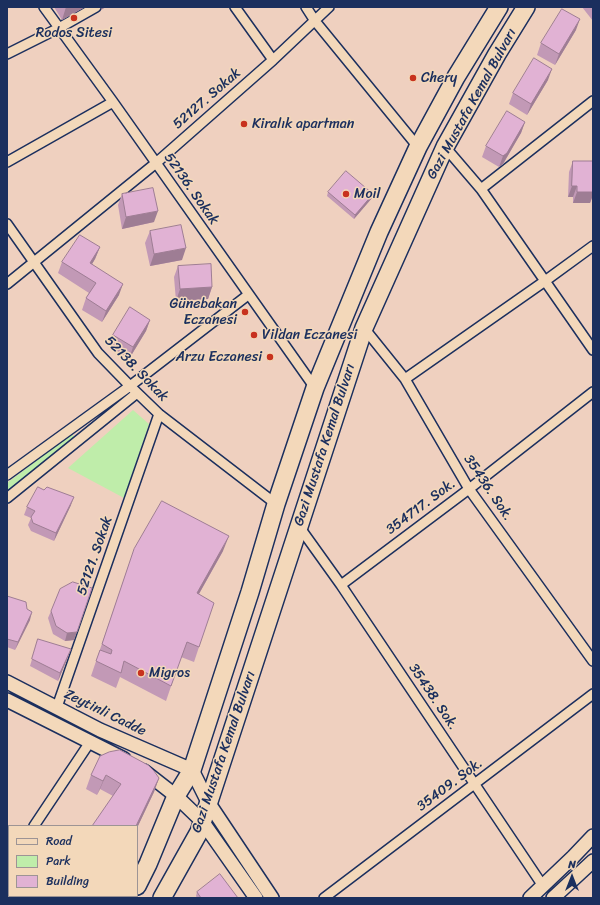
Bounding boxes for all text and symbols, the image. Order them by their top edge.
marker: Rodos Sitesi [69,13,79,23]
place label: Rodos Sitesi [36,25,112,41]
street label: Gazi Mustafa Kemal Bulvarı [424,26,520,182]
street label: 52127. Sokak [170,65,244,133]
place label: Chery [421,70,457,86]
marker: Chery [408,73,418,83]
place label: Kiralık apartman [252,116,354,132]
marker: Kiralık apartman [239,119,249,129]
street label: 52136. Sokak [160,150,222,228]
place label: Moil [354,186,380,202]
marker: Moil [341,189,351,199]
place label: Günebakan Eczanesi [170,296,237,328]
marker: Günebakan Eczanesi [240,307,250,317]
place label: Vildan Eczanesi [262,327,357,343]
marker: Vildan Eczanesi [249,330,259,340]
street label: 52138. Sokak [101,333,171,405]
place label: Arzu Eczanesi [176,349,262,365]
marker: Arzu Eczanesi [265,352,275,362]
street label: Gazi Mustafa Kemal Bulvarı [291,362,359,528]
street label: 35436. Sok. [460,452,516,524]
street label: 354717. Sok. [383,475,459,539]
street label: 52121. Sokak [74,514,116,598]
street label: 35438. Sok. [405,661,461,733]
place label: Migros [149,665,190,681]
marker: Migros [136,668,146,678]
street label: Gazi Mustafa Kemal Bulvarı [188,669,260,835]
street label: Zeytinli Cadde [61,686,149,740]
street label: 35409. Sok. [414,755,486,815]
legend [8,825,138,897]
text: Road [46,830,72,852]
text: Park [46,850,71,872]
text: N [568,855,576,874]
north arrow [552,857,592,897]
text: Building [46,870,89,892]

